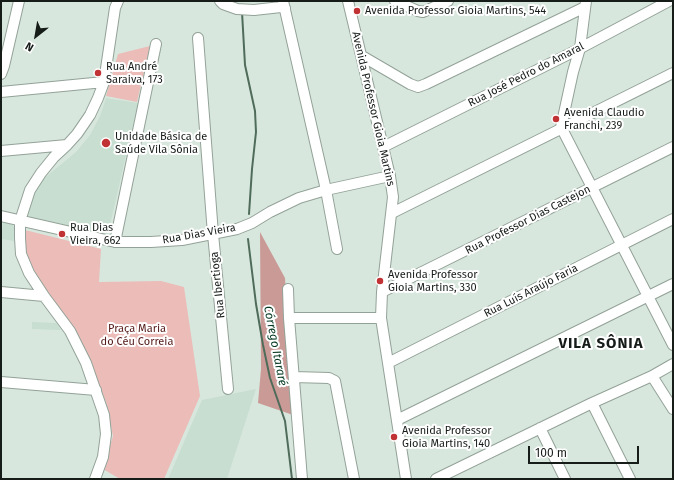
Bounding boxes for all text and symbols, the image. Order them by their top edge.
place label: Avenida Professor Gioia Martins, 544 [365,4,546,18]
marker: Avenida Professor Gioia Martins, 544 [352,6,362,16]
north arrow [16,16,56,56]
street label: Avenida Professor Gioia Martins [349,30,397,188]
text: N [23,39,36,54]
street label: Rua José Pedro do Amaral [466,40,586,110]
place label: Rua André Saraiva, 173 [106,60,163,86]
marker: Rua André Saraiva, 173 [93,68,103,78]
place label: Avenida Claudio Franchi, 239 [564,106,644,132]
marker: Avenida Claudio Franchi, 239 [551,114,561,124]
place label: Unidade Básica de Saúde Vila Sônia [115,130,207,156]
marker: Unidade Básica de Saúde Vila Sônia [100,137,112,149]
street label: Rua Professor Dias Castejon [463,183,593,257]
place label: Rua Dias Vieira, 662 [70,221,121,247]
street label: Rua Dias Vieira [161,221,237,247]
marker: Rua Dias Vieira, 662 [57,229,67,239]
street label: Rua Ibertioga [208,251,228,319]
street label: Rua Luís Araújo Faria [482,262,580,320]
place label: Avenida Professor Gioia Martins, 330 [388,268,478,294]
marker: Avenida Professor Gioia Martins, 330 [375,276,385,286]
water label: Córrego Itararé [260,305,290,387]
park label: Praça Maria do Céu Correia [101,322,173,348]
district label: VILA SÔNIA [558,335,644,353]
place label: Avenida Professor Gioia Martins, 140 [402,424,492,450]
marker: Avenida Professor Gioia Martins, 140 [389,432,399,442]
scale bar [530,438,641,464]
text: 100 m [535,446,567,460]

